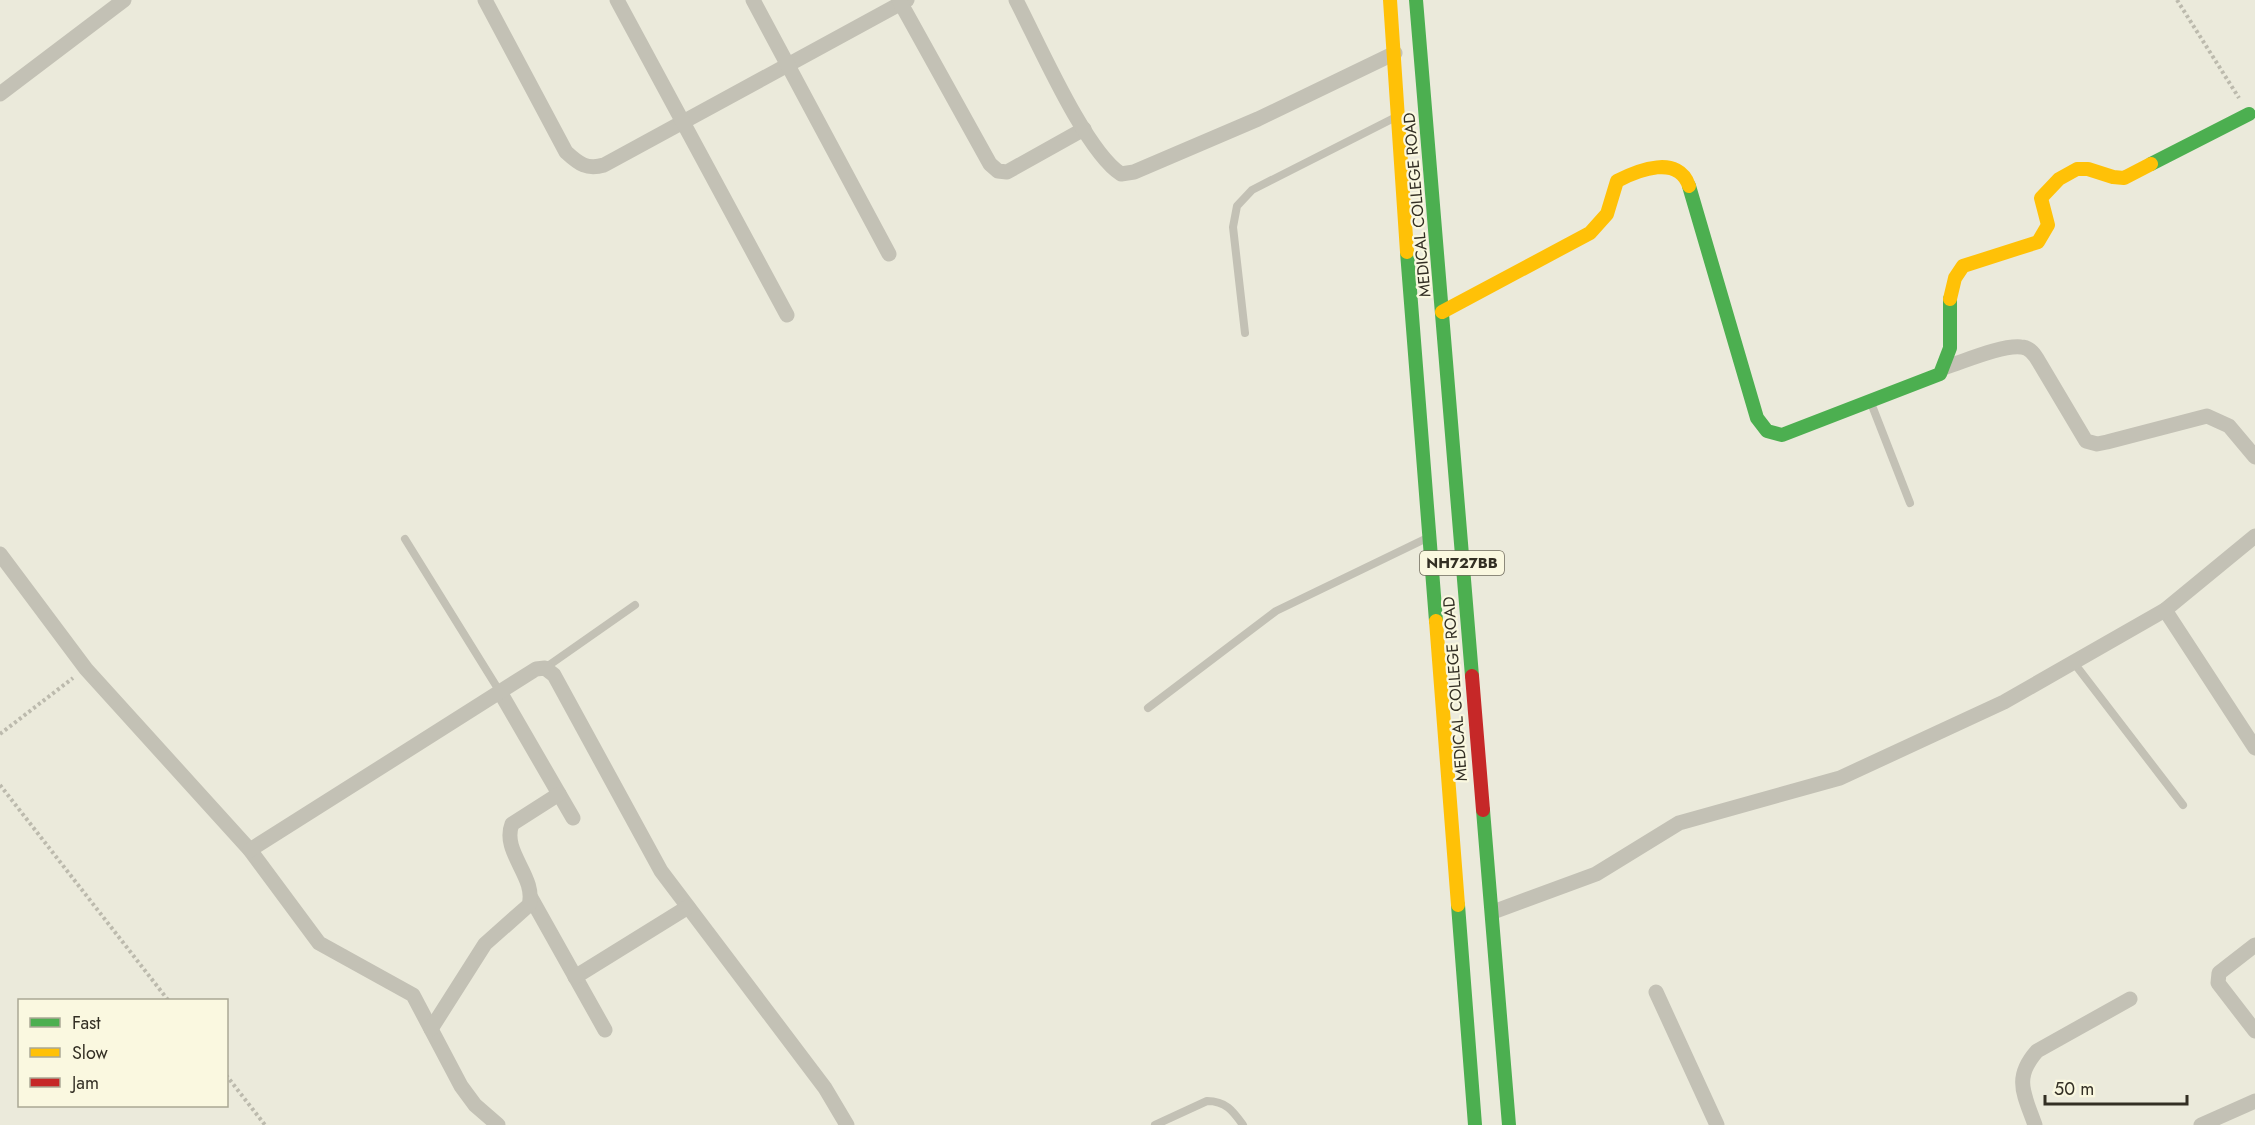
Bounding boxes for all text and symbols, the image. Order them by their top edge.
street label: MEDICAL COLLEGE ROAD [1397,112,1437,298]
road number: NH727BB [1420,551,1504,575]
street label: MEDICAL COLLEGE ROAD [1437,596,1473,782]
legend [18,999,228,1107]
text: Fast [72,1010,101,1036]
text: Slow [72,1040,109,1066]
scale bar [2045,1068,2188,1106]
text: Jam [70,1070,99,1096]
text: 50 m [2054,1076,2094,1102]

